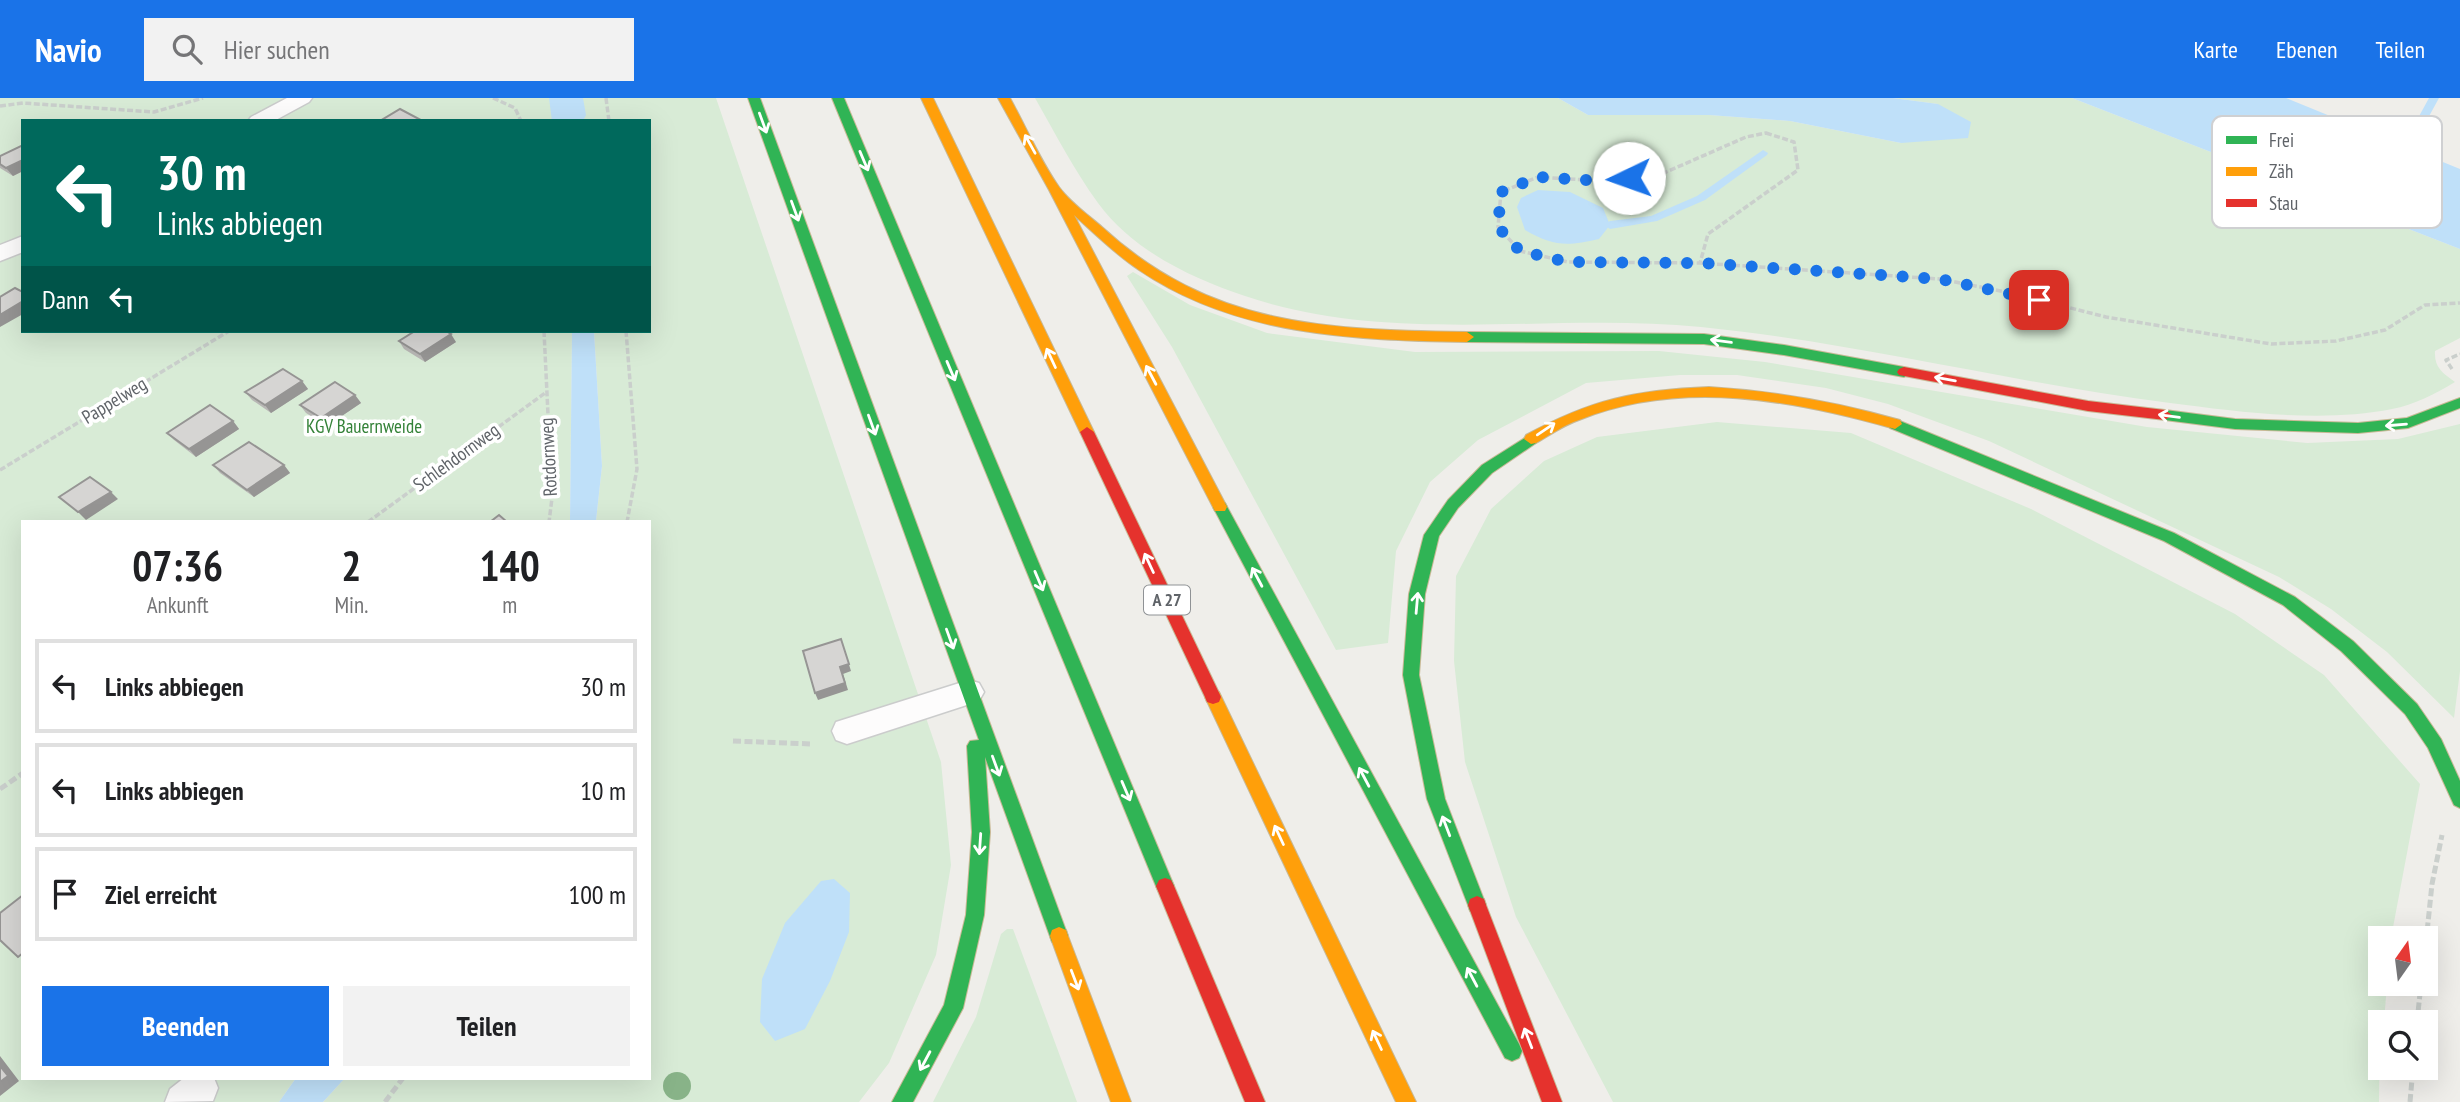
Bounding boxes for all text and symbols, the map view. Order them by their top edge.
search box [144,18,634,81]
text: Navio [35,28,102,71]
icon: search [168,30,206,68]
text: Hier suchen [224,33,330,66]
text: Karte [2194,34,2238,65]
text: Ebenen [2276,34,2338,65]
text: Teilen [2376,34,2425,65]
one-way arrow [758,111,770,133]
legend [2212,116,2442,228]
text: Frei [2269,128,2294,152]
one-way arrow [1023,135,1037,155]
text: 30 m [157,140,246,204]
position arrow [1592,141,1666,215]
icon: left [42,147,133,238]
one-way arrow [858,150,871,171]
text: Zäh [2269,159,2293,183]
text: Stau [2269,191,2298,215]
one-way arrow [790,200,802,222]
text: Links abbiegen [157,202,323,244]
pin [2009,270,2069,330]
icon: left [103,280,141,318]
icon: arrive [2020,281,2058,319]
text: Dann [42,283,89,316]
one-way arrow [1710,335,1733,348]
one-way arrow [1044,348,1057,369]
one-way arrow [946,360,959,381]
one-way arrow [1144,365,1158,386]
street label: Pappelweg [77,371,151,429]
one-way arrow [1934,372,1957,386]
one-way arrow [2159,409,2181,422]
park label: KGV Bauernweide [306,414,422,438]
one-way arrow [867,414,879,436]
street label: Rotdornweg [534,417,562,497]
street label: Schlehdornweg [408,418,504,496]
one-way arrow [2385,418,2408,431]
one-way arrow [1536,422,1555,436]
text: 07:36 [132,538,223,593]
text: 2 [341,538,361,593]
text: 140 [480,538,540,593]
one-way arrow [1142,553,1155,574]
one-way arrow [1249,567,1263,587]
one-way arrow [1033,570,1046,592]
road number: A 27 [1144,586,1190,614]
text: Ankunft [147,590,209,619]
text: Min. [334,590,368,619]
text: m [502,590,517,619]
one-way arrow [1410,592,1423,615]
one-way arrow [944,628,957,650]
icon: left [46,667,84,705]
text: Links abbiegen [105,670,244,703]
text: 30 m [580,670,626,703]
one-way arrow [991,755,1003,777]
one-way arrow [1356,767,1370,788]
icon: left [46,771,84,809]
text: Links abbiegen [105,774,244,807]
text: 10 m [580,774,626,807]
one-way arrow [1120,780,1133,802]
one-way arrow [1439,815,1452,837]
one-way arrow [1271,825,1285,846]
one-way arrow [973,832,986,854]
icon: arrive [46,875,84,913]
text: Ziel erreicht [105,878,217,911]
text: 100 m [568,878,626,911]
north arrow [2368,926,2438,996]
map controls [2368,926,2438,1080]
one-way arrow [1070,968,1083,990]
one-way arrow [1465,968,1479,988]
button: Beenden [42,986,329,1066]
button: Teilen [343,986,630,1066]
button: search [2368,1010,2438,1080]
one-way arrow [1521,1028,1534,1050]
one-way arrow [1369,1030,1383,1051]
one-way arrow [918,1050,931,1071]

